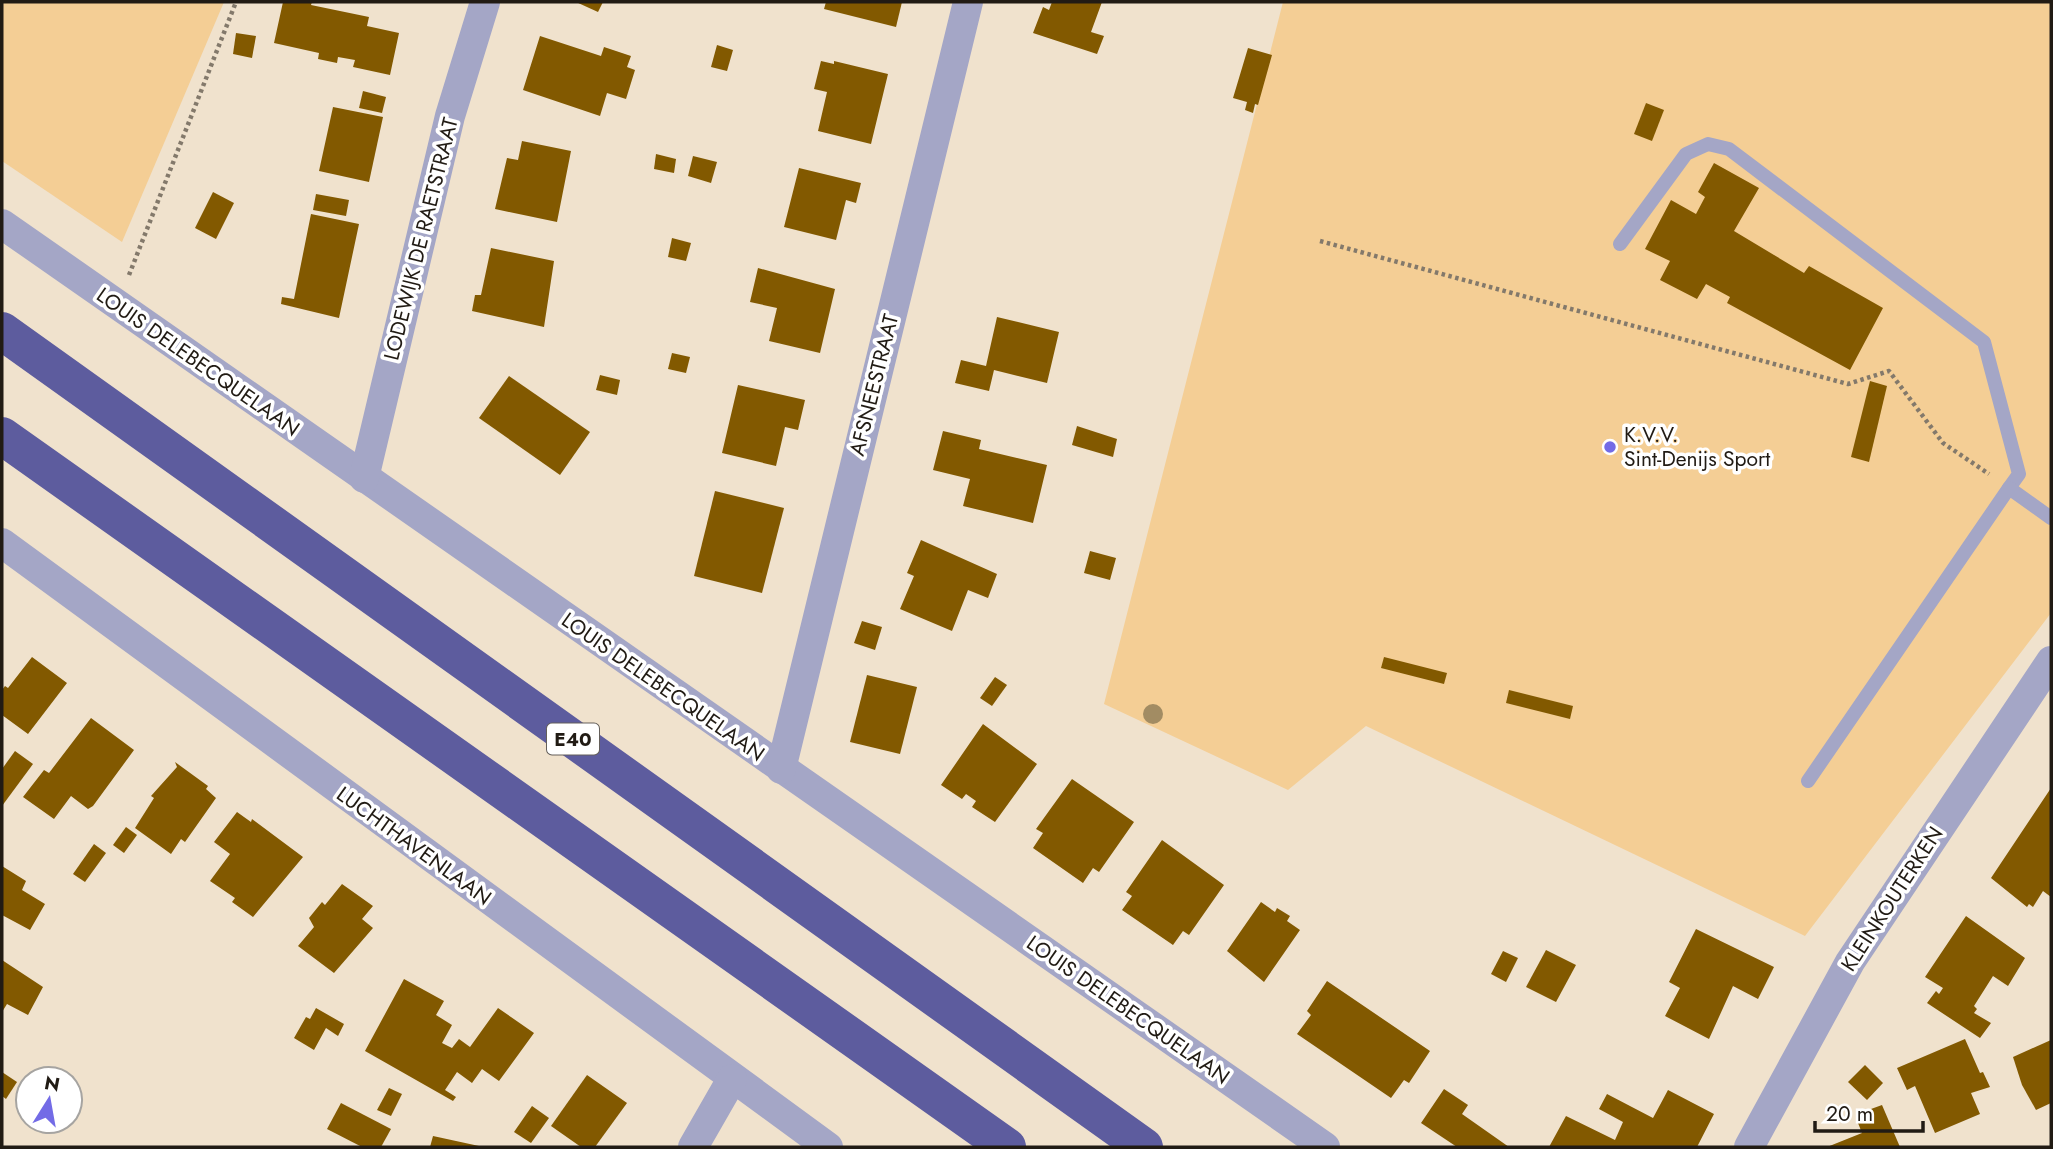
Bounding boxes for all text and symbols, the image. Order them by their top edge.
street label: LODEWIJK DE RAETSTRAAT [376,114,466,363]
street label: LOUIS DELEBECQUELAAN [90,280,306,444]
street label: AFSNEESTRAAT [842,311,906,459]
place label: K.V.V. Sint-Denijs Sport [1624,420,1770,474]
marker: K.V.V. Sint-Denijs Sport [1602,439,1618,455]
street label: LOUIS DELEBECQUELAAN [555,605,771,769]
road number: E40 [547,724,599,754]
street label: LUCHTHAVENLAAN [330,780,498,912]
street label: KLEINKOUTERKEN [1834,821,1950,977]
street label: LOUIS DELEBECQUELAAN [1020,928,1236,1092]
north arrow [14,1065,84,1135]
text: N [42,1069,62,1098]
scale bar [1815,1090,1924,1134]
text: 20 m [1826,1099,1873,1129]

